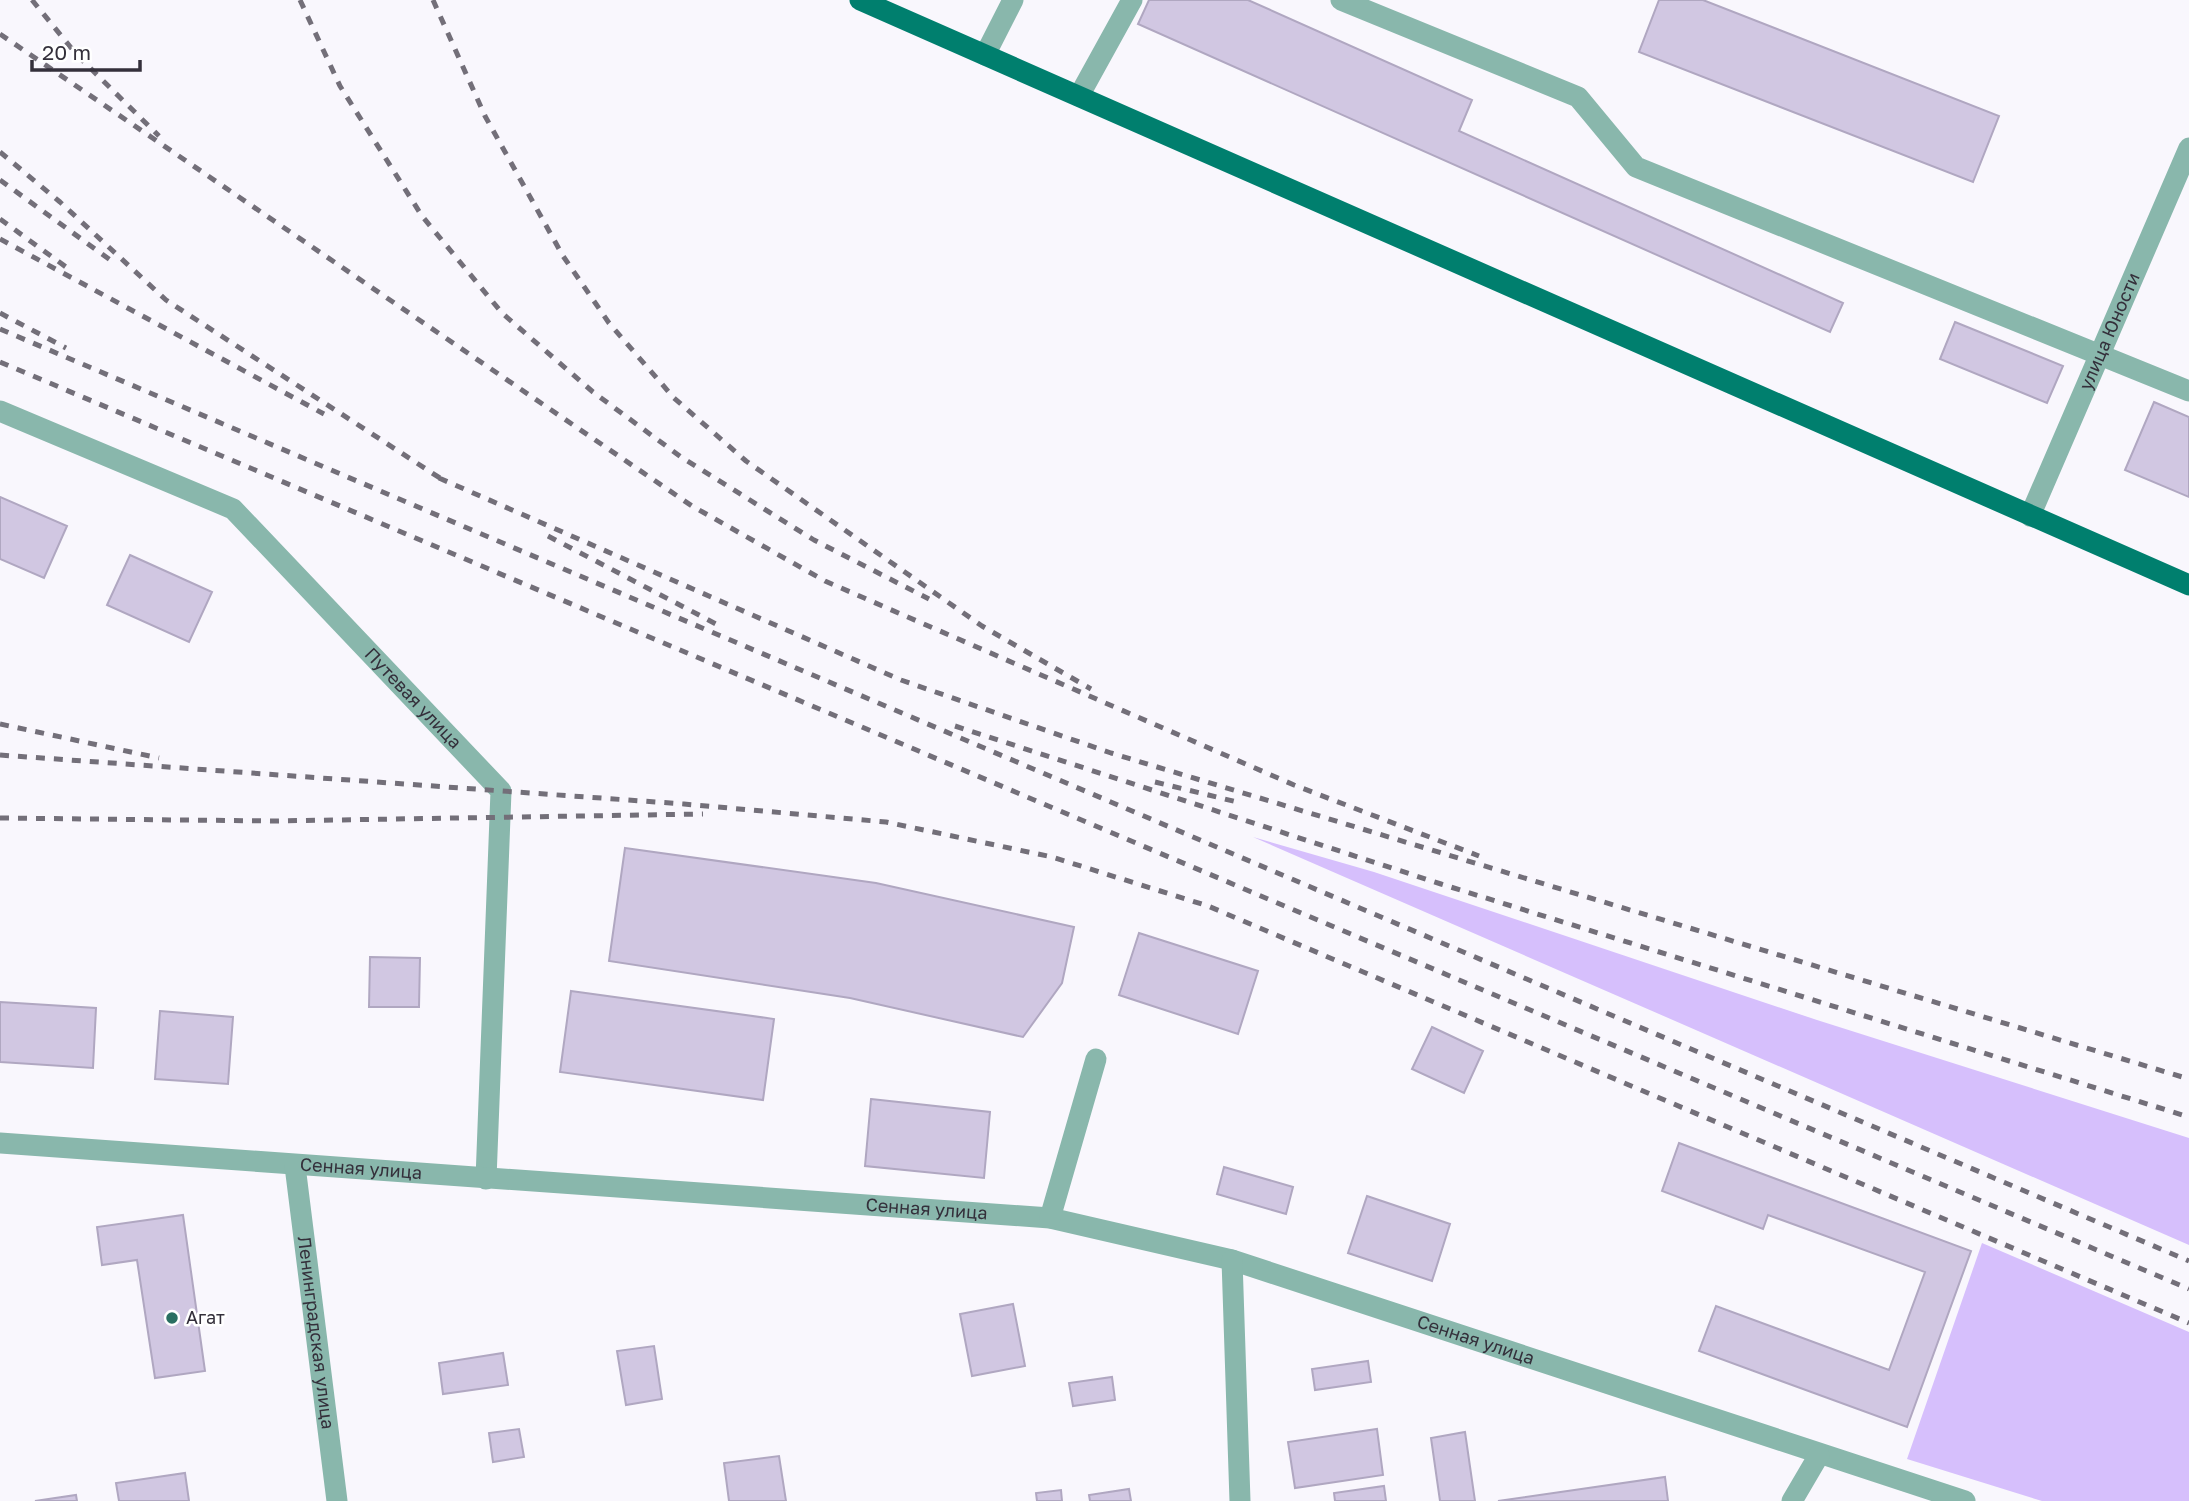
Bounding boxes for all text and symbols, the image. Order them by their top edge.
scale bar [32,28,140,72]
text: 20 m [42,39,91,65]
street label: улица Юности [2074,269,2144,393]
street label: Путевая улица [361,643,467,753]
street label: Сенная улица [299,1152,423,1183]
street label: Сенная улица [865,1193,989,1224]
street label: Ленинградская улица [294,1235,340,1430]
place label: Агат [186,1306,225,1328]
marker: Агат [164,1310,180,1326]
street label: Сенная улица [1414,1310,1538,1369]

